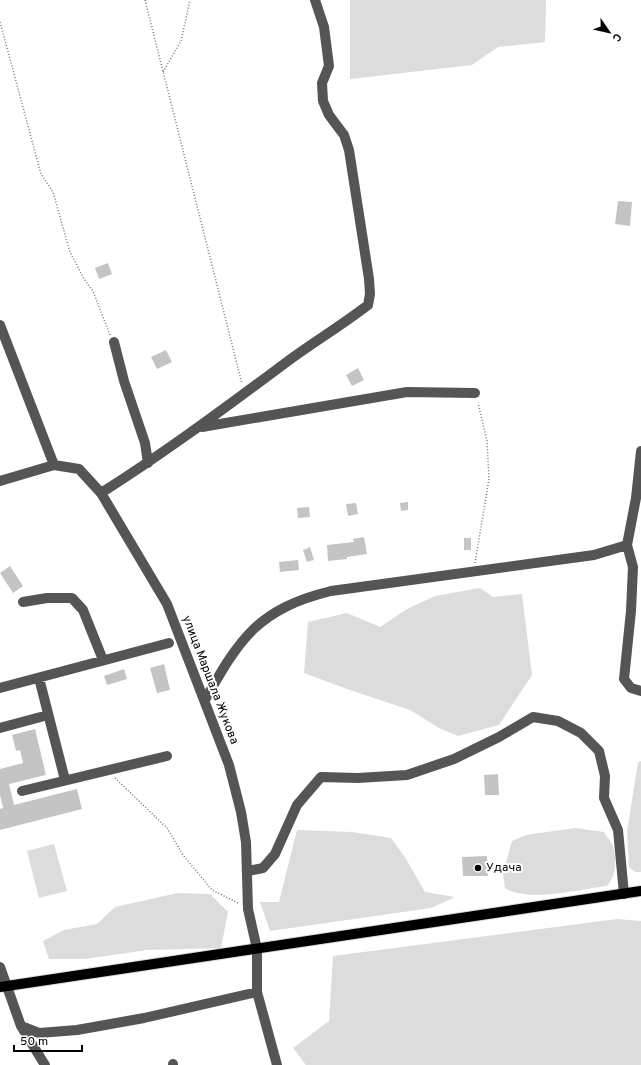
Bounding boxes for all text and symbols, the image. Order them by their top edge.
north arrow [589,12,629,52]
text: С [609,30,624,44]
street label: улица Маршала Жукова [178,613,242,747]
place label: Удача [486,860,522,876]
marker: Удача [473,863,483,873]
scale bar [14,1027,82,1053]
text: 50 m [20,1034,48,1050]

